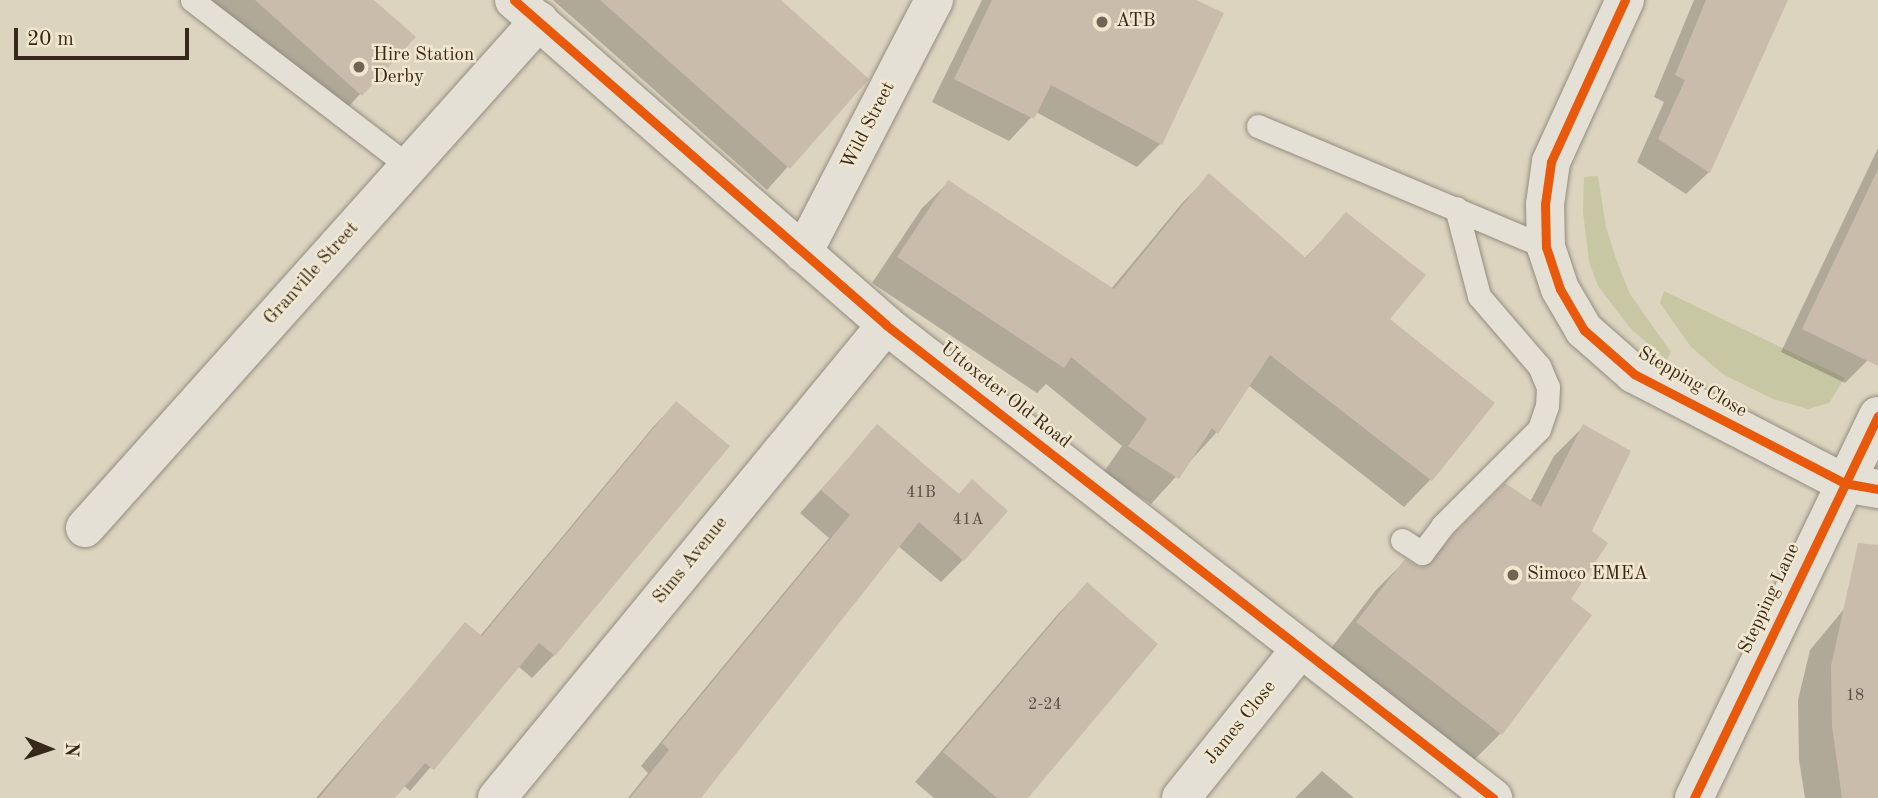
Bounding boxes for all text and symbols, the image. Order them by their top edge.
place label: ATB [1116,11,1156,33]
scale bar [18,14,192,58]
marker: ATB [1094,14,1110,30]
text: 20 m [27,29,74,50]
place label: Hire Station Derby [373,45,474,89]
marker: Hire Station Derby [351,59,367,75]
street label: Wild Street [837,78,901,174]
street label: Granville Street [260,218,364,330]
street label: Uttoxeter Old Road [935,338,1075,454]
street label: Stepping Close [1633,343,1751,423]
house number: 41B [906,483,936,503]
house number: 41A [953,510,983,530]
street label: Sims Avenue [649,513,733,609]
street label: Stepping Lane [1735,540,1805,658]
place label: Simoco EMEA [1527,564,1648,586]
marker: Simoco EMEA [1505,567,1521,583]
street label: James Close [1200,676,1282,770]
house number: 18 [1846,686,1864,706]
house number: 2-24 [1028,695,1062,715]
north arrow [14,714,84,784]
text: N [61,742,80,757]

